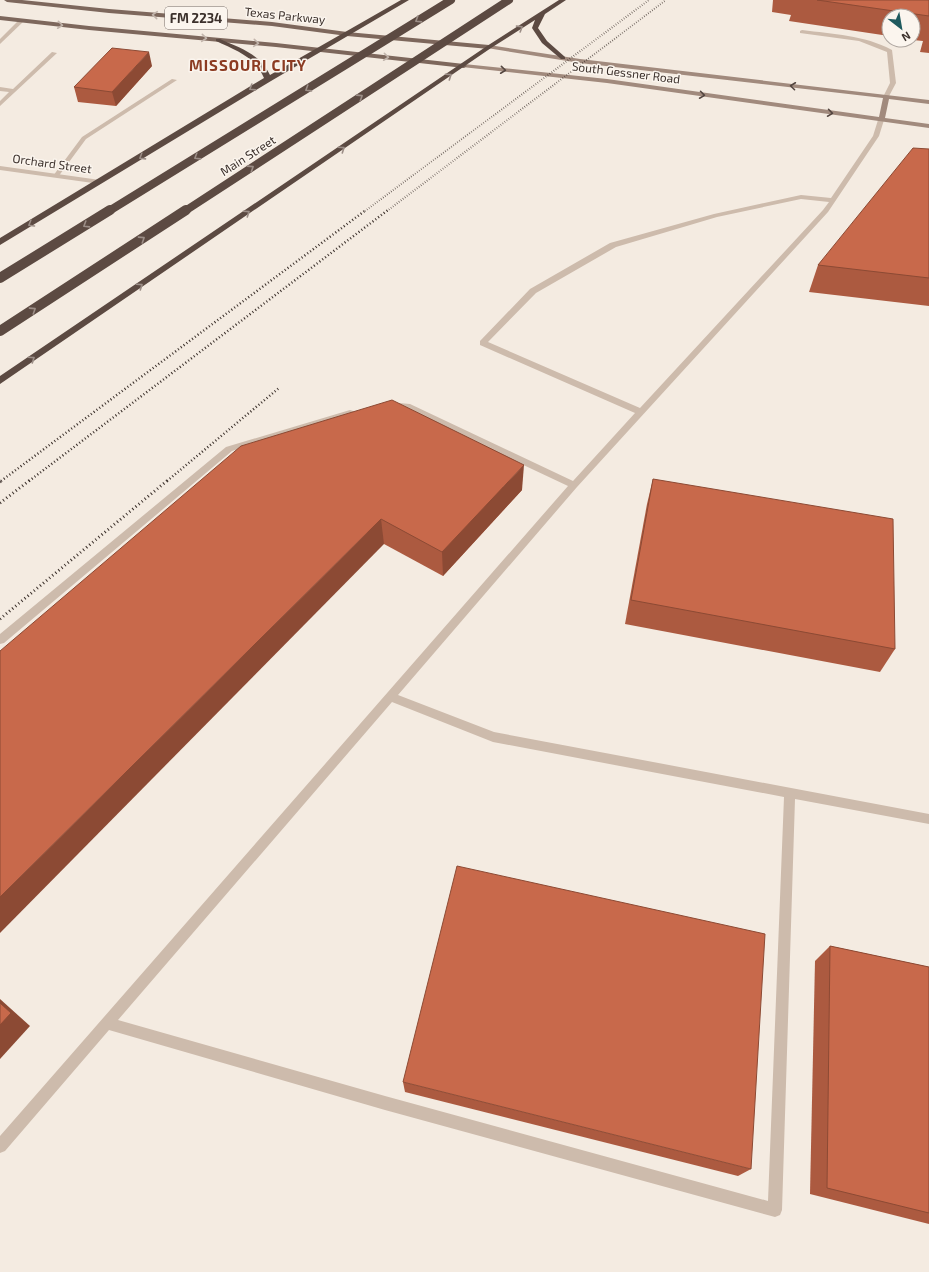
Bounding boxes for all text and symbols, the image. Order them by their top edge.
street label: Texas Parkway [244,4,327,26]
road number: FM 2234 [165,7,227,29]
north arrow [881,8,921,48]
one-way arrow [152,11,158,20]
one-way arrow [415,16,422,23]
one-way arrow [57,20,63,29]
one-way arrow [516,25,523,33]
text: N [900,29,913,45]
one-way arrow [201,34,207,43]
one-way arrow [253,38,259,47]
one-way arrow [383,52,389,61]
district label: MISSOURI CITY [189,56,307,74]
street label: South Gessner Road [571,58,681,86]
one-way arrow [500,65,506,74]
one-way arrow [445,73,452,81]
one-way arrow [790,82,796,91]
one-way arrow [249,84,256,91]
one-way arrow [305,84,312,91]
one-way arrow [698,90,705,99]
one-way arrow [356,95,363,102]
one-way arrow [827,108,833,117]
street label: Main Street [217,132,278,178]
one-way arrow [337,147,344,154]
street label: Orchard Street [12,151,93,176]
one-way arrow [139,152,146,159]
one-way arrow [194,152,201,159]
one-way arrow [247,165,254,173]
one-way arrow [243,211,250,218]
one-way arrow [28,219,35,226]
one-way arrow [83,220,90,228]
one-way arrow [138,236,145,244]
one-way arrow [136,283,143,291]
one-way arrow [29,307,36,315]
one-way arrow [28,356,35,364]

